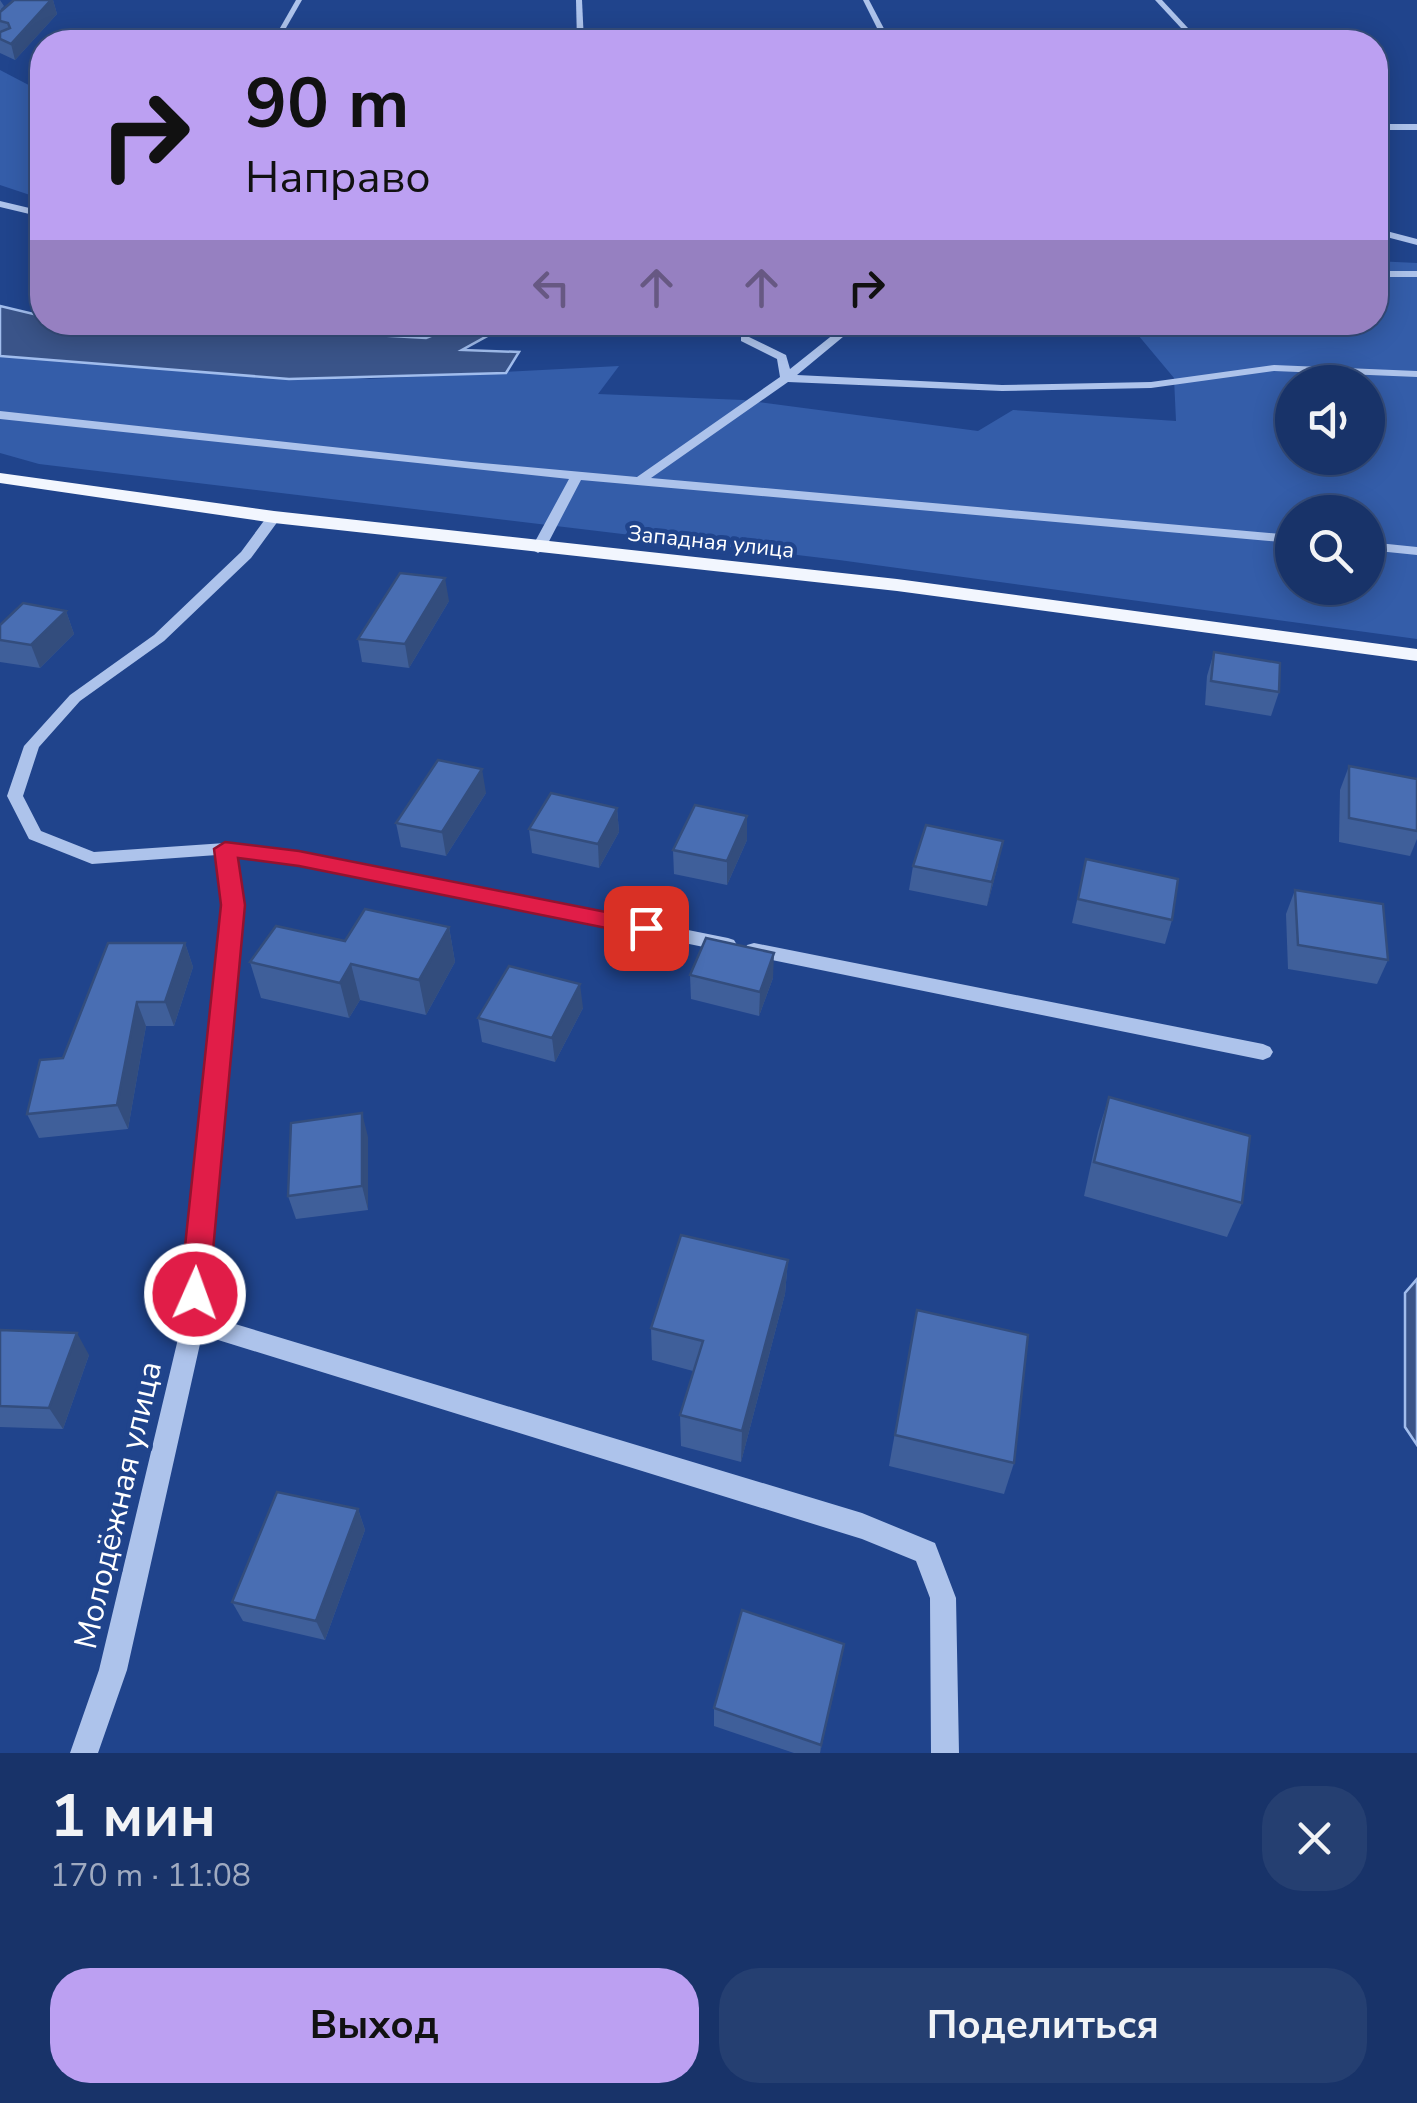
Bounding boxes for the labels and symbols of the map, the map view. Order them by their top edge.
street label: Западная улица [626,518,796,566]
pin [604,886,689,971]
position arrow [143,1242,247,1346]
street label: Молодёжная улица [64,1357,172,1653]

